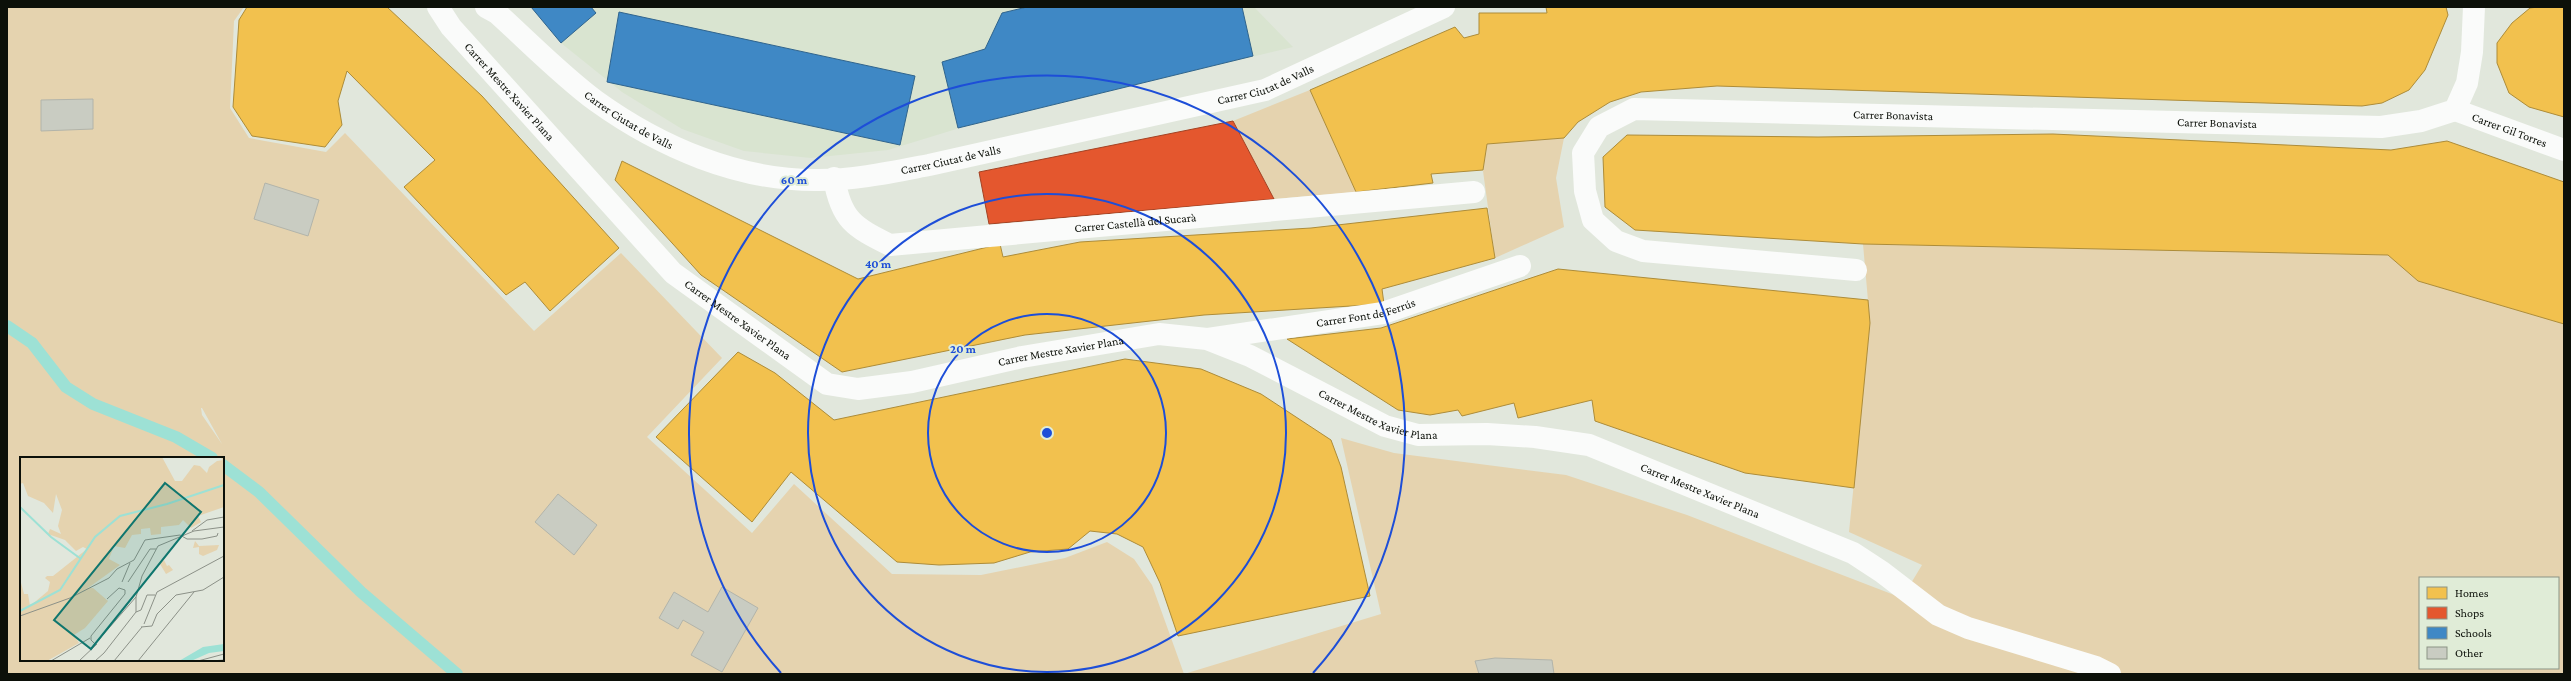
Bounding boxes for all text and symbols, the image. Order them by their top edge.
street label: Carrer Mestre Xavier Plana [461,40,558,144]
street label: Carrer Ciutat de Valls [1216,61,1316,107]
street label: Carrer Ciutat de Valls [581,88,676,152]
street label: Carrer Bonavista [1853,107,1934,123]
street label: Carrer Gil Torres [2470,110,2549,150]
street label: Carrer Bonavista [2177,115,2258,131]
street label: Carrer Ciutat de Valls [900,142,1002,177]
text: 60 m [781,173,808,187]
street label: Carrer Castellà del Sucarà [1074,210,1197,235]
text: 40 m [865,257,892,271]
street label: Carrer Mestre Xavier Plana [682,277,794,363]
street label: Carrer Font de Ferrús [1315,295,1417,330]
street label: Carrer Mestre Xavier Plana [997,333,1125,369]
text: 20 m [950,342,977,356]
street label: Carrer Mestre Xavier Plana [1316,386,1438,442]
centre of rings [1040,426,1054,440]
inset map [20,457,224,661]
street label: Carrer Mestre Xavier Plana [1638,460,1762,521]
legend [2419,577,2559,669]
text: Homes [2455,586,2489,600]
text: Shops [2455,606,2484,620]
text: Schools [2455,626,2492,640]
text: Other [2455,646,2484,660]

